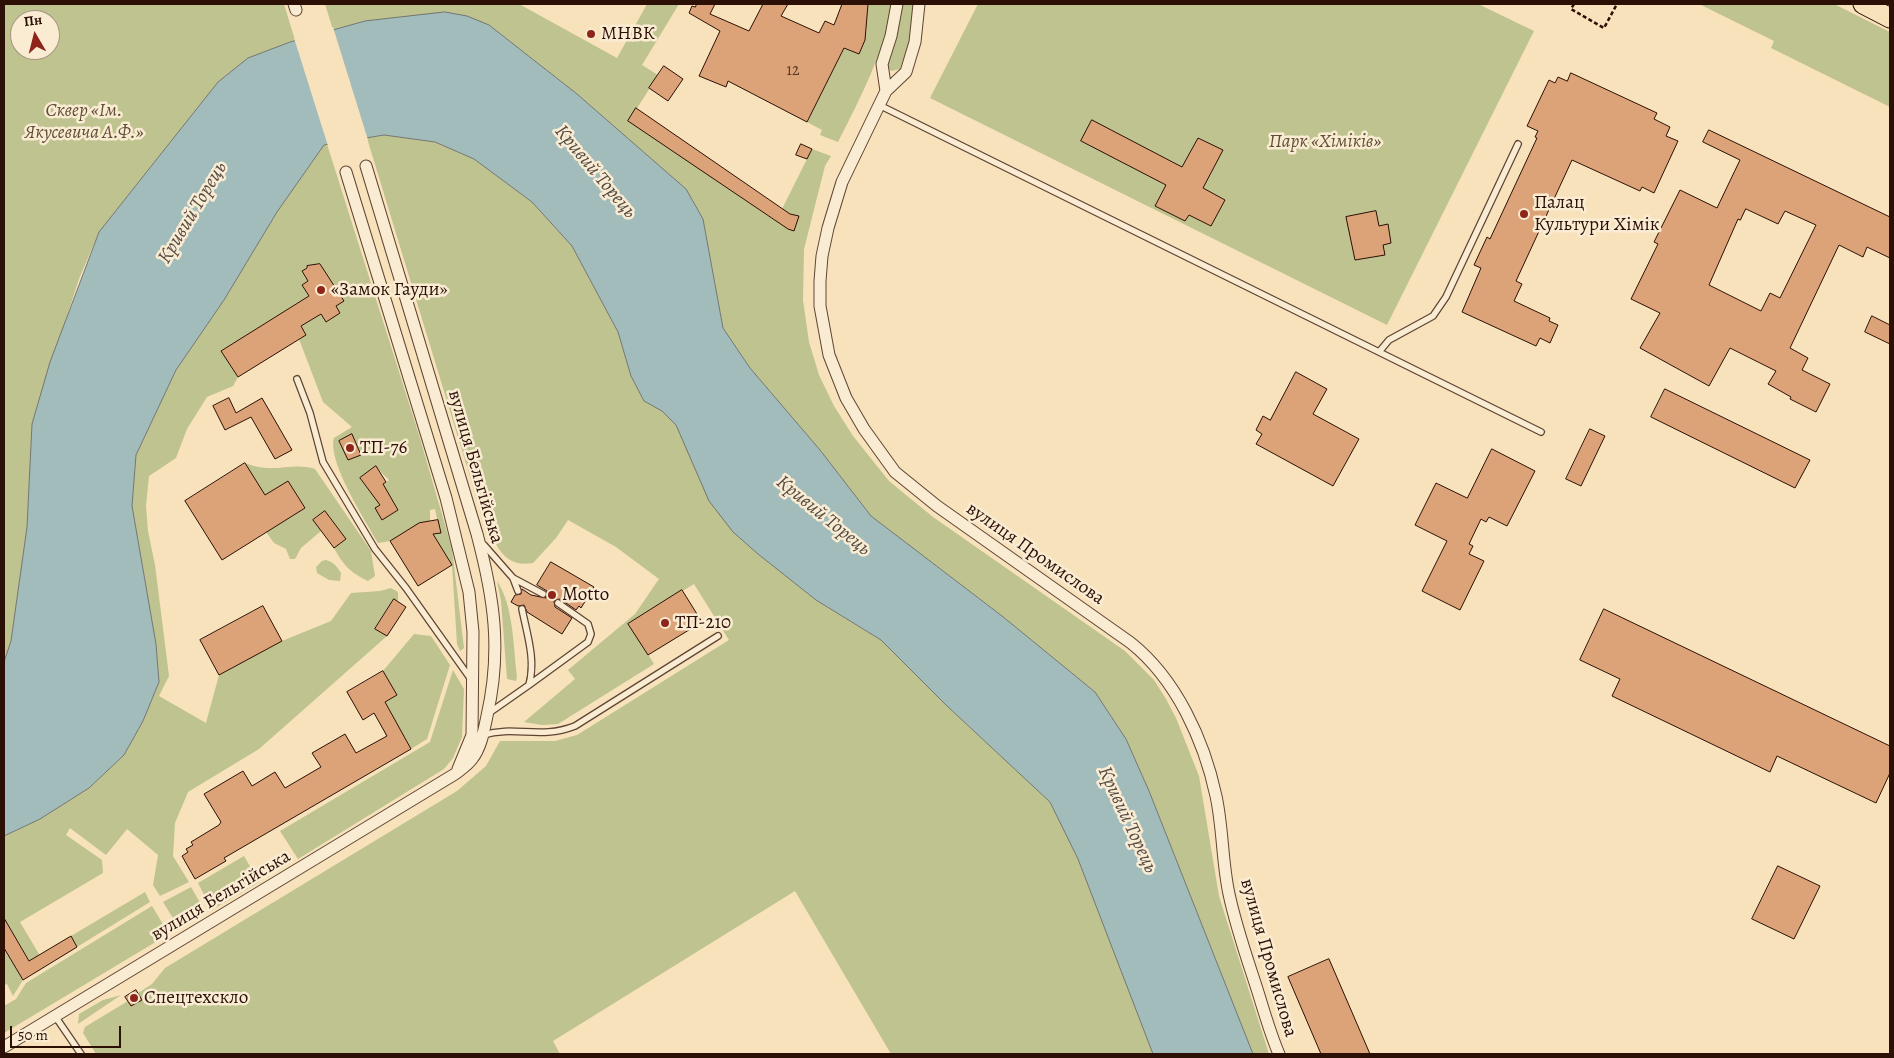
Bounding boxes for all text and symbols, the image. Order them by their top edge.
north arrow [10,10,60,60]
text: Пн [23,10,43,31]
place label: МНВК [601,23,655,45]
marker: МНВК [585,28,597,40]
house number: 12 [786,61,800,81]
park label: Сквер «Ім. Якусевича А.Ф.» [25,100,143,144]
water label: Кривий Торець [549,120,641,224]
park label: Парк «Хіміків» [1269,131,1381,153]
water label: Кривий Торець [153,158,233,268]
place label: Палац Культури Хімік [1534,192,1660,236]
marker: Палац Культури Хімік [1518,208,1530,220]
place label: «Замок Гауди» [331,279,448,301]
marker: «Замок Гауди» [315,284,327,296]
street label: вулиця Бельгійська [442,388,508,546]
place label: ТП-76 [360,437,407,459]
marker: ТП-76 [344,442,356,454]
water label: Кривий Торець [771,471,875,561]
street label: вулиця Промислова [961,498,1109,610]
place label: Motto [562,584,609,606]
marker: Motto [546,589,558,601]
place label: ТП-210 [675,612,731,634]
marker: ТП-210 [659,617,671,629]
water label: Кривий Торець [1092,763,1162,877]
street label: вулиця Бельгійська [147,845,295,947]
street label: вулиця Промислова [1234,876,1302,1040]
place label: Спецтехскло [144,987,248,1009]
marker: Спецтехскло [128,992,140,1004]
scale bar [12,1016,124,1048]
text: 50 m [18,1025,48,1045]

